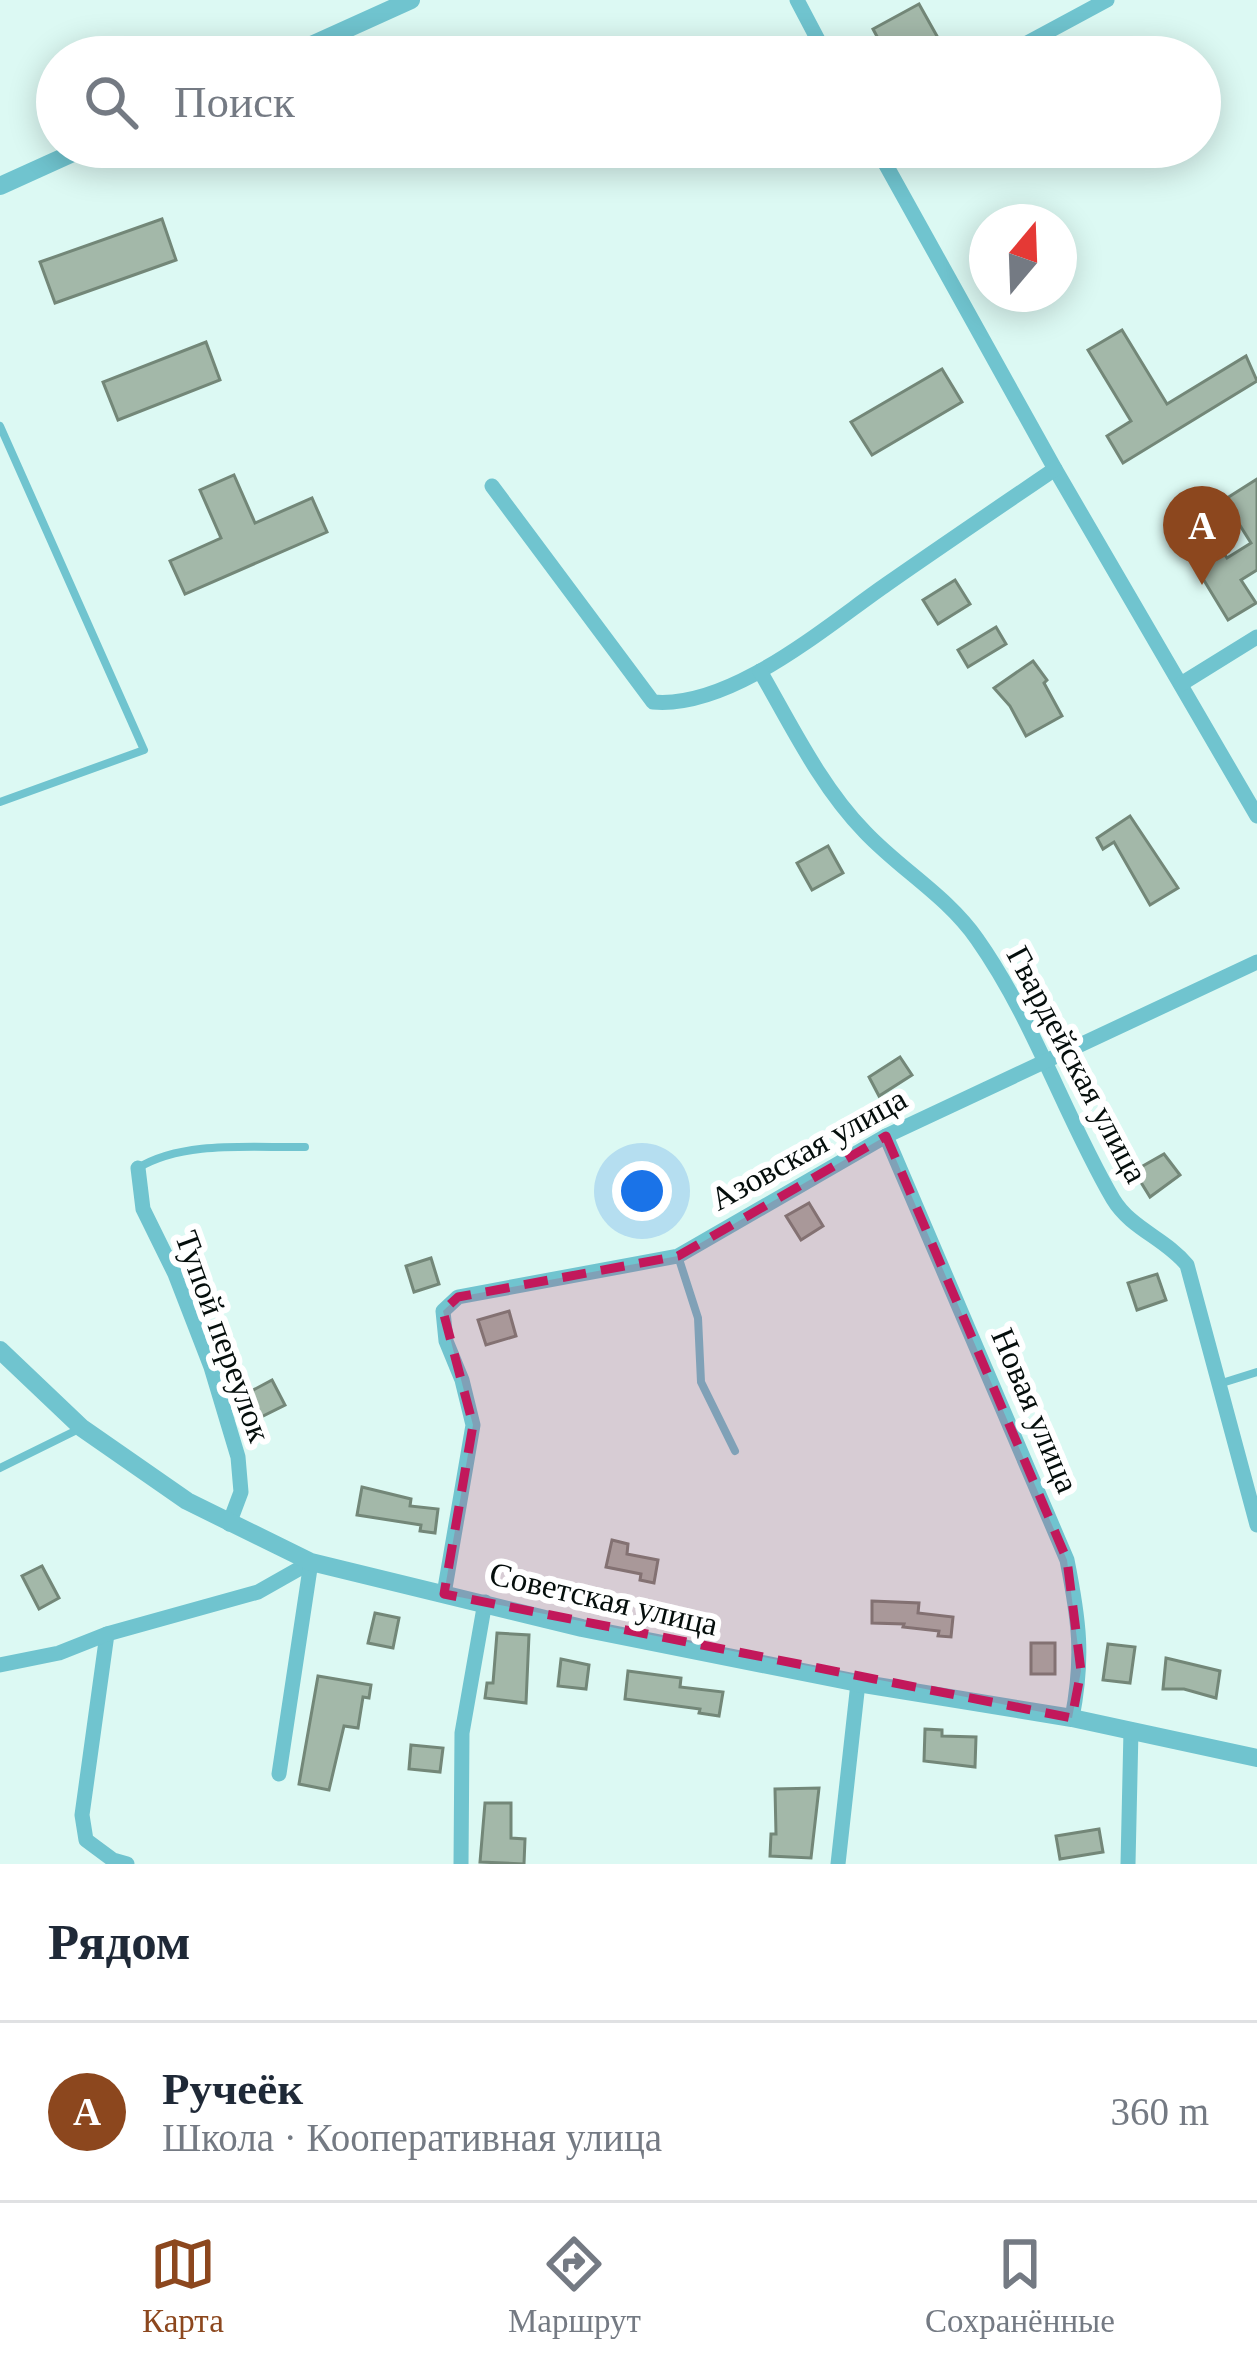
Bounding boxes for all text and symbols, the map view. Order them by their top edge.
search box [36,36,1221,168]
icon: search [78,69,144,135]
text: Поиск [174,77,295,127]
north arrow [969,204,1077,312]
pin: A [1163,486,1241,585]
street label: Гвардейская улица [1000,940,1155,1189]
street label: Азовская улица [704,1080,913,1218]
your location [612,1161,672,1221]
street label: Тупой переулок [168,1226,278,1448]
street label: Новая улица [984,1323,1086,1498]
street label: Советская улица [486,1555,722,1643]
text: Рядом [48,1914,191,1970]
text: Ручеёк [162,2064,303,2114]
text: A [73,2090,101,2133]
text: 360 m [1110,2090,1209,2133]
text: Школа · Кооперативная улица [162,2116,662,2159]
tab: Карта [142,2231,224,2340]
tab: Маршрут [508,2231,641,2340]
tab: Сохранённые [925,2231,1115,2340]

